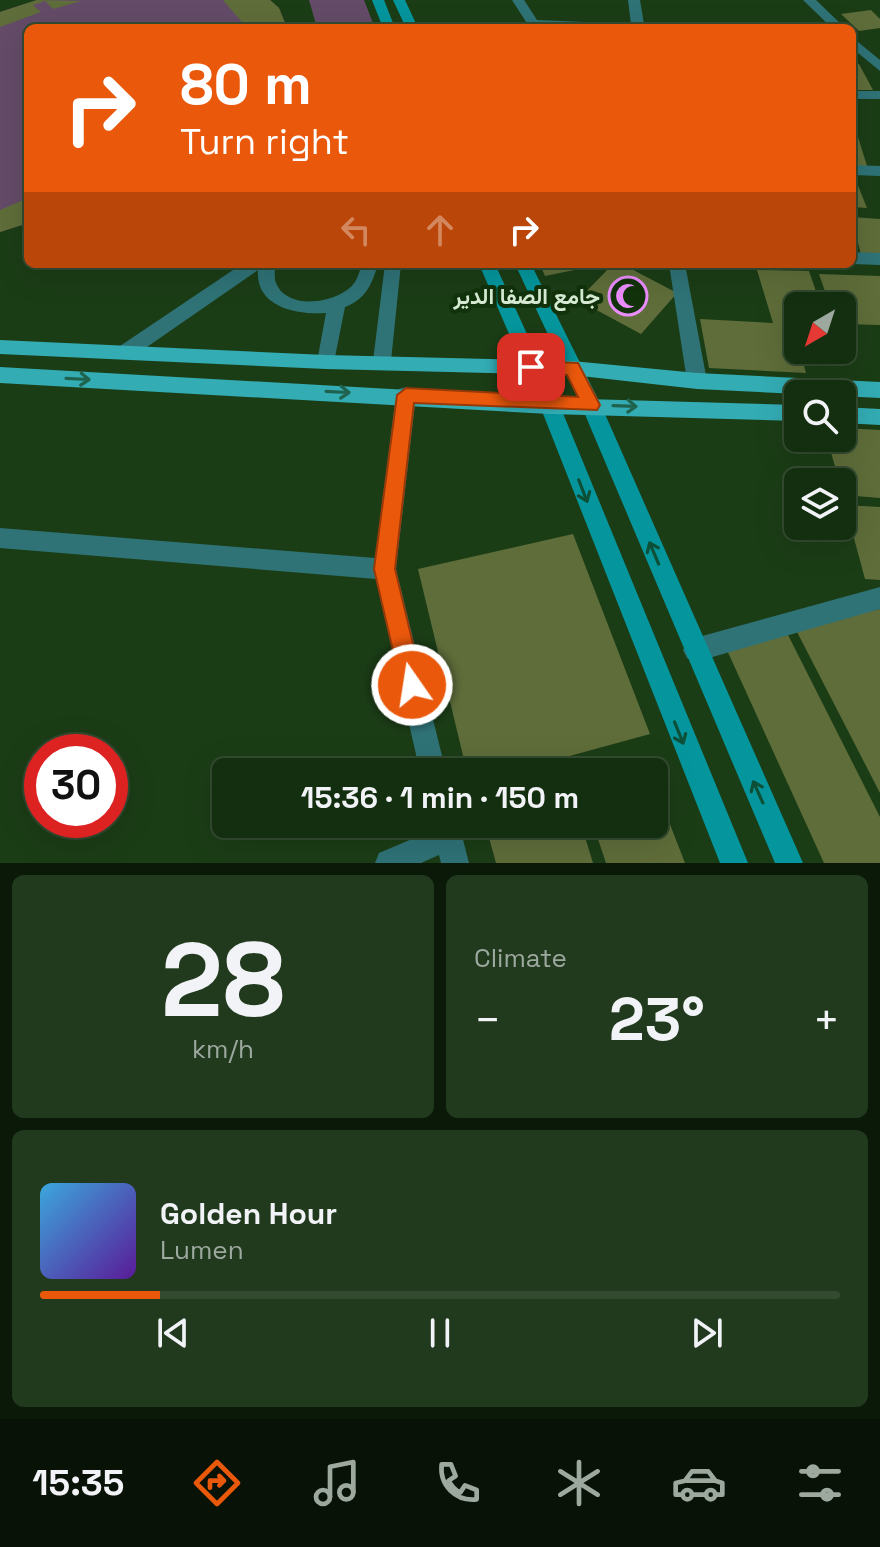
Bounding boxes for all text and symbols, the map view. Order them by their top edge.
text: 80 m [180,49,312,120]
icon: right [48,56,152,160]
text: Turn right [180,119,349,165]
icon: left [334,208,378,252]
icon: ahead [418,208,462,252]
icon: right [502,208,546,252]
mosque icon: جامع الصفا الدير [607,275,649,317]
place label: جامع الصفا الدير [452,282,600,311]
north arrow [784,292,856,364]
map controls [784,292,856,540]
pin [497,333,565,401]
icon: arrive [509,345,553,389]
one-way arrow [64,372,91,387]
button: search [784,380,856,452]
one-way arrow [324,385,351,400]
one-way arrow [611,399,638,414]
button: layers [784,468,856,540]
one-way arrow [577,478,592,502]
one-way arrow [646,541,661,566]
position arrow [370,643,454,727]
one-way arrow [672,720,687,744]
speed limit sign: 30 [24,734,128,838]
text: 15:36 · 1 min · 150 m [301,778,579,817]
one-way arrow [750,780,765,804]
text: 28 [161,914,285,1046]
text: Climate [474,941,567,975]
text: 23° [609,981,705,1058]
text: − [474,992,501,1048]
text: + [813,992,840,1048]
text: km/h [192,1032,254,1066]
text: Golden Hour [160,1194,337,1233]
text: Lumen [160,1233,244,1267]
icon: previous [151,1311,195,1355]
icon: pause [418,1311,462,1355]
icon: next [685,1311,729,1355]
icon: directions [189,1455,245,1511]
icon: music [309,1455,365,1511]
icon: phone [430,1455,486,1511]
icon: climate [551,1455,607,1511]
icon: car [671,1455,727,1511]
icon: filters [792,1455,848,1511]
text: 15:35 [32,1460,124,1506]

